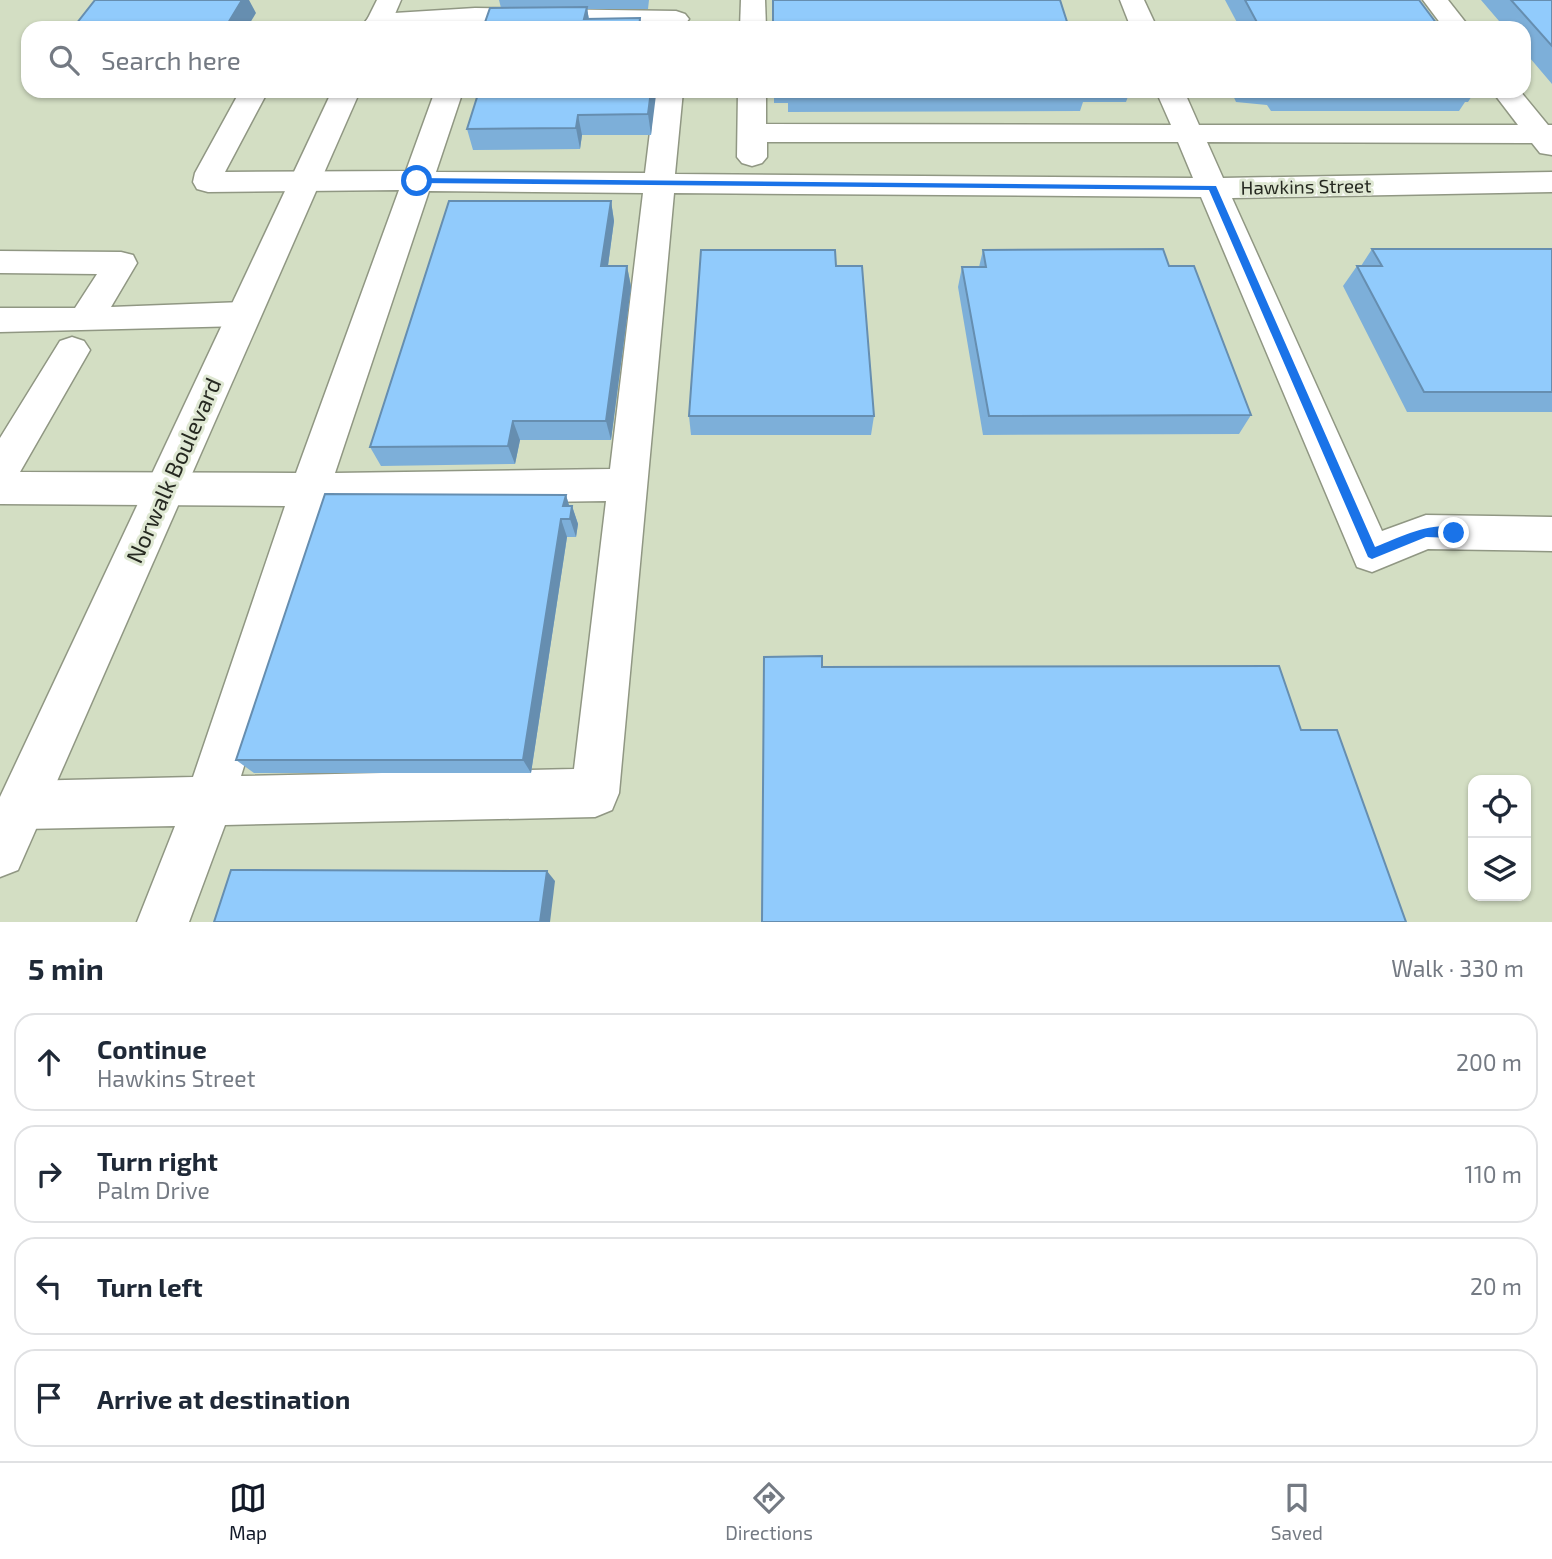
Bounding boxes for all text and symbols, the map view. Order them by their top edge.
search box [21,21,1531,98]
icon: search [45,41,83,79]
text: Search here [101,44,241,75]
route start [401,165,432,196]
street label: Hawkins Street [1240,173,1372,199]
street label: Norwalk Boulevard [120,373,226,567]
route end [1438,517,1469,548]
map controls [1468,775,1531,901]
button: locate [1468,775,1531,838]
button: layers [1468,838,1531,901]
text: 5 min [28,950,104,986]
text: Walk · 330 m [1391,954,1524,982]
text: Continue [97,1033,207,1064]
icon: ahead [30,1043,68,1081]
text: 200 m [1456,1048,1522,1076]
text: Hawkins Street [97,1064,255,1092]
text: Turn right [97,1145,218,1176]
icon: right [30,1155,68,1193]
text: 110 m [1465,1160,1522,1188]
text: Palm Drive [97,1176,210,1204]
icon: left [30,1267,68,1305]
text: Turn left [97,1271,203,1302]
text: 20 m [1470,1272,1522,1300]
icon: arrive [30,1379,68,1417]
text: Arrive at destination [97,1383,350,1414]
tab: Map [229,1479,267,1544]
tab: Directions [725,1479,813,1544]
tab: Saved [1271,1479,1323,1544]

